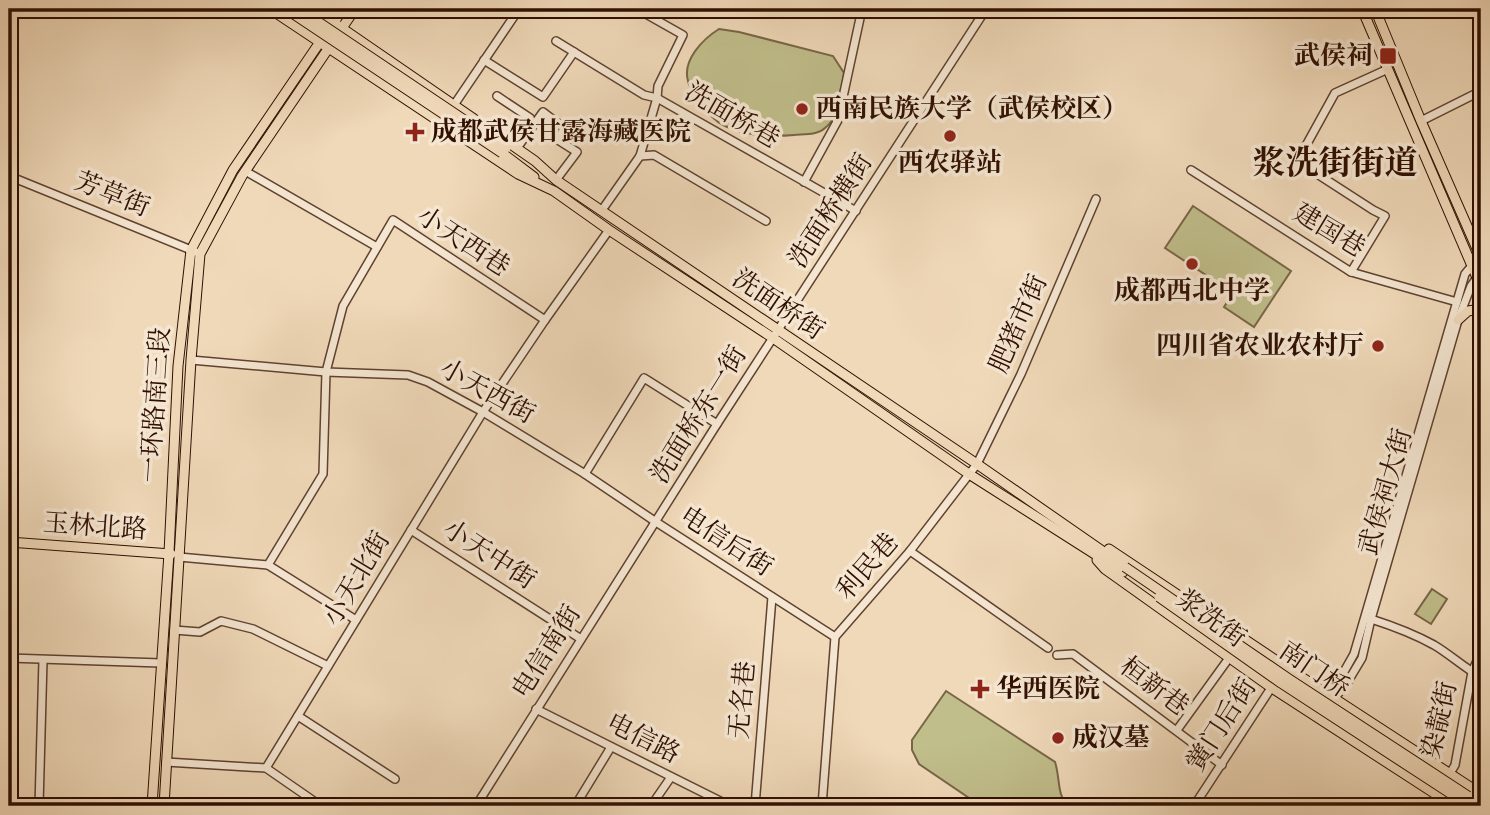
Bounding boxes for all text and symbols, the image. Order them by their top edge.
place label: 武侯祠 [1294,40,1372,73]
marker: 武侯祠 [1378,46,1398,66]
street label: 洗面桥巷 [679,76,785,156]
place label: 西南民族大学（武侯校区） [816,93,1128,126]
marker: 西南民族大学（武侯校区） [794,101,810,117]
place label: 成都武侯甘露海藏医院 [431,116,691,149]
marker: 成都武侯甘露海藏医院 [405,122,425,142]
marker: 西农驿站 [942,128,958,144]
district label: 浆洗街街道 [1253,144,1418,186]
street label: 洗面桥横街 [782,147,880,275]
place label: 西农驿站 [898,147,1002,180]
street label: 芳草街 [70,165,154,225]
street label: 建国巷 [1287,197,1371,265]
street label: 小天西巷 [410,200,516,284]
marker: 成都西北中学 [1184,256,1200,272]
street label: 洗面桥街 [726,262,830,348]
street label: 肥猪市街 [983,270,1055,378]
place label: 成都西北中学 [1114,275,1270,308]
street label: 一环路南三段 [134,326,178,484]
place label: 四川省农业农村厅 [1156,330,1364,363]
marker: 四川省农业农村厅 [1370,338,1386,354]
street label: 洗面桥东一街 [644,340,754,490]
street label: 小天西街 [434,352,540,432]
street label: 武侯祠大街 [1352,425,1420,559]
street label: 电信后街 [673,500,779,584]
street label: 玉林北路 [42,507,148,547]
street label: 小天中街 [436,513,542,597]
street label: 小天北街 [316,526,398,632]
street label: 利民巷 [830,527,906,607]
street label: 浆洗街 [1170,583,1252,655]
street label: 电信南街 [505,599,589,705]
street label: 南门桥 [1272,635,1356,705]
street label: 桓新巷 [1113,650,1195,724]
street label: 无名巷 [723,660,763,740]
street label: 黉门后街 [1180,672,1264,778]
place label: 华西医院 [996,673,1100,706]
street label: 染靛街 [1415,678,1465,762]
marker: 华西医院 [970,679,990,699]
street label: 电信路 [601,707,685,771]
place label: 成汉墓 [1072,722,1150,755]
marker: 成汉墓 [1050,730,1066,746]

